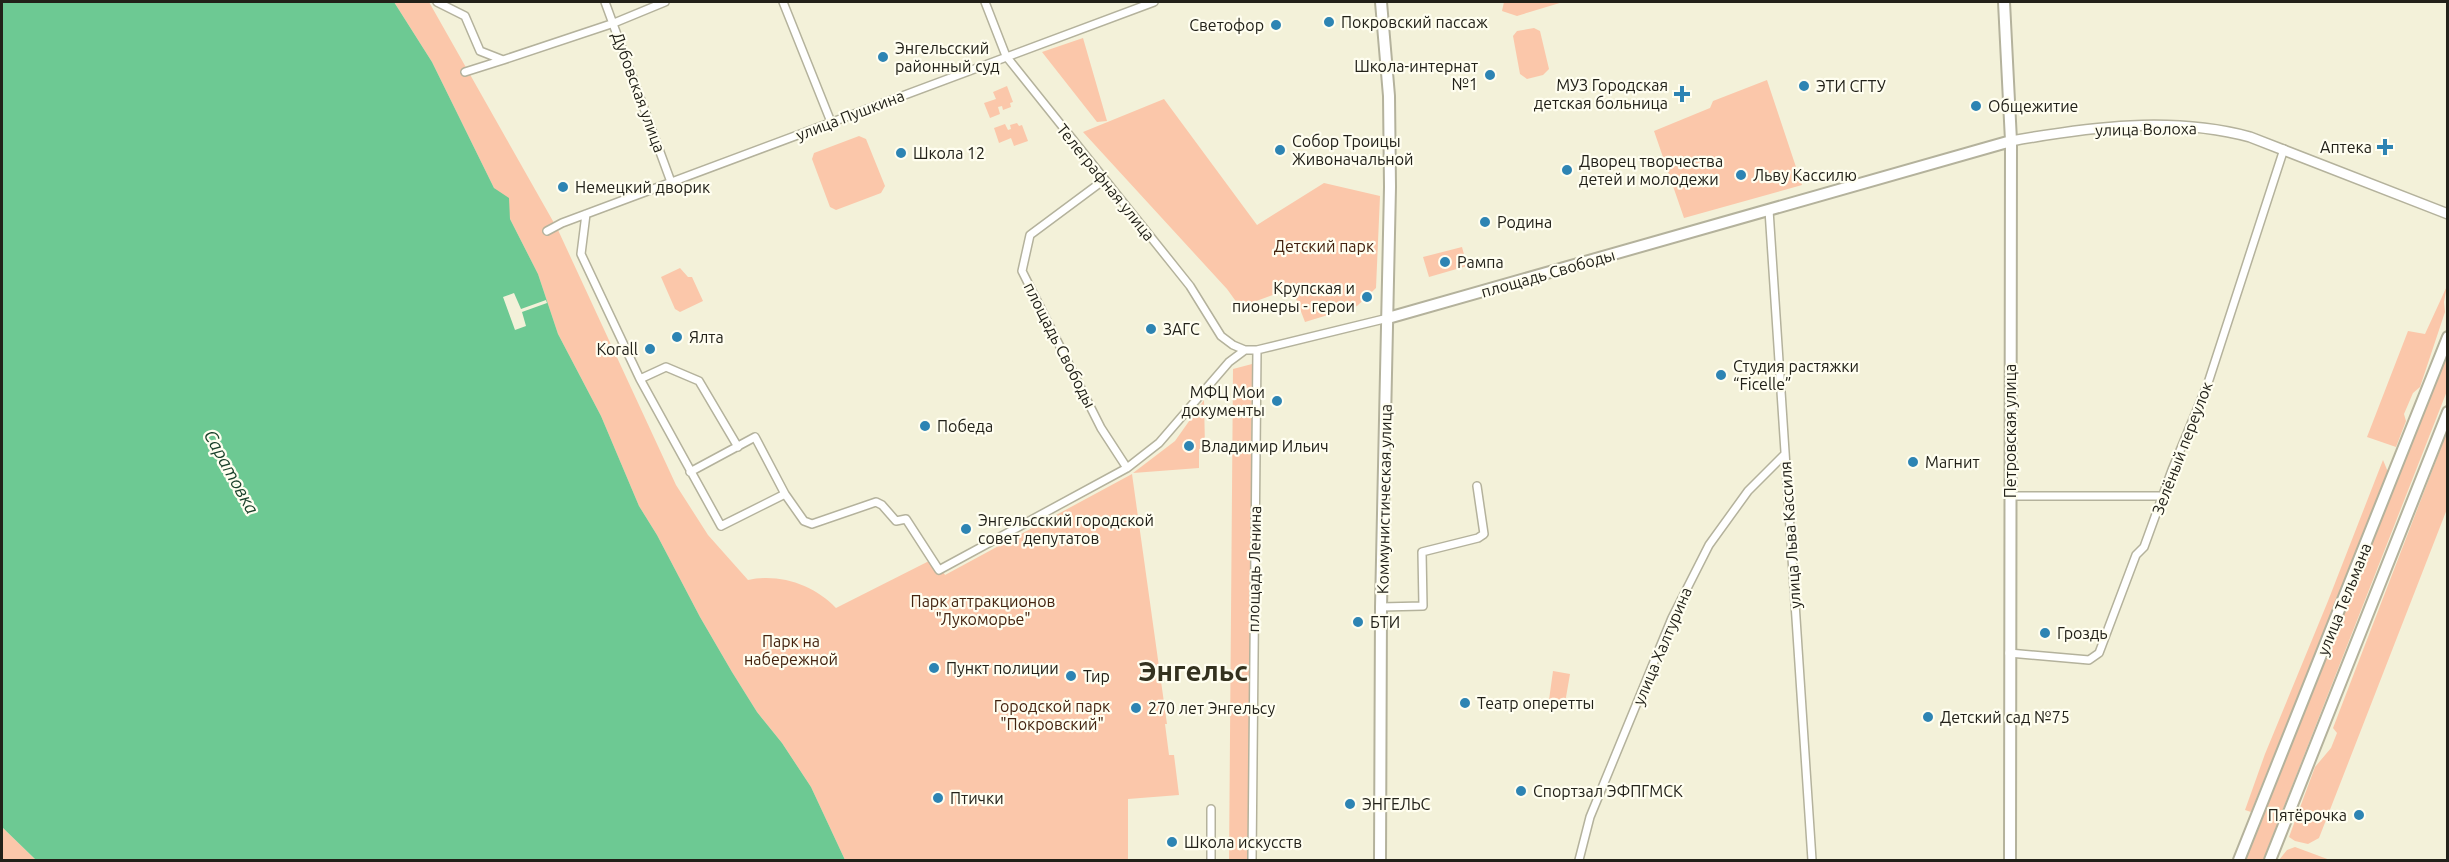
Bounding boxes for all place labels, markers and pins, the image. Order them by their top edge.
place label: Покровский пассаж [1341,13,1488,31]
marker: Покровский пассаж [1322,15,1336,29]
place label: Светофор [1189,16,1264,34]
marker: Светофор [1269,18,1283,32]
place label: Энгельсский районный суд [895,39,1000,75]
marker: Энгельсский районный суд [876,50,890,64]
place label: Школа-интернат №1 [1354,57,1478,93]
marker: Школа-интернат №1 [1483,68,1497,82]
place label: МУЗ Городская детская больница [1534,76,1668,112]
place label: ЭТИ СГТУ [1816,77,1886,95]
marker: ЭТИ СГТУ [1797,79,1811,93]
marker: МУЗ Городская детская больница [1673,85,1691,103]
place label: Общежитие [1988,97,2078,115]
marker: Общежитие [1969,99,1983,113]
place label: Собор Троицы Живоначальной [1292,132,1413,168]
place label: Аптека [2320,138,2372,156]
marker: Аптека [2376,138,2394,156]
marker: Собор Троицы Живоначальной [1273,143,1287,157]
place label: Школа 12 [913,144,985,162]
marker: Школа 12 [894,146,908,160]
place label: Дворец творчества детей и молодежи [1579,152,1723,188]
marker: Дворец творчества детей и молодежи [1560,163,1574,177]
place label: Льву Кассилю [1753,166,1857,184]
marker: Льву Кассилю [1734,168,1748,182]
place label: Немецкий дворик [575,178,710,196]
marker: Немецкий дворик [556,180,570,194]
place label: Родина [1497,213,1552,231]
marker: Родина [1478,215,1492,229]
place label: Рампа [1457,253,1504,271]
marker: Рампа [1438,255,1452,269]
place label: Крупская и пионеры - герои [1232,279,1355,315]
marker: Крупская и пионеры - герои [1360,290,1374,304]
place label: ЗАГС [1163,320,1200,338]
marker: ЗАГС [1144,322,1158,336]
place label: Ялта [689,328,724,346]
marker: Ялта [670,330,684,344]
place label: Korall [596,340,638,358]
marker: Korall [643,342,657,356]
place label: Студия растяжки “Ficelle” [1733,357,1859,393]
marker: Студия растяжки “Ficelle” [1714,368,1728,382]
place label: МФЦ Мои документы [1181,383,1265,419]
marker: МФЦ Мои документы [1270,394,1284,408]
place label: Победа [937,417,993,435]
marker: Победа [918,419,932,433]
place label: Владимир Ильич [1201,437,1329,455]
marker: Владимир Ильич [1182,439,1196,453]
place label: Магнит [1925,453,1980,471]
marker: Магнит [1906,455,1920,469]
place label: Энгельсский городской совет депутатов [978,511,1154,547]
marker: Энгельсский городской совет депутатов [959,522,973,536]
place label: БТИ [1370,613,1400,631]
marker: БТИ [1351,615,1365,629]
place label: Гроздь [2057,624,2108,642]
marker: Гроздь [2038,626,2052,640]
place label: Пункт полиции [946,659,1059,677]
marker: Пункт полиции [927,661,941,675]
place label: Тир [1083,667,1110,685]
marker: Тир [1064,669,1078,683]
place label: Театр оперетты [1477,694,1594,712]
marker: Театр оперетты [1458,696,1472,710]
place label: 270 лет Энгельсу [1148,699,1275,717]
marker: 270 лет Энгельсу [1129,701,1143,715]
place label: Детский сад №75 [1940,708,2070,726]
marker: Детский сад №75 [1921,710,1935,724]
place label: Спортзал ЭФПГМСК [1533,782,1683,800]
marker: Спортзал ЭФПГМСК [1514,784,1528,798]
place label: Птички [950,789,1004,807]
marker: Птички [931,791,945,805]
place label: ЭНГЕЛЬС [1362,795,1431,813]
marker: ЭНГЕЛЬС [1343,797,1357,811]
place label: Пятёрочка [2268,806,2347,824]
marker: Пятёрочка [2352,808,2366,822]
place label: Школа искусств [1184,833,1302,851]
marker: Школа искусств [1165,835,1179,849]

